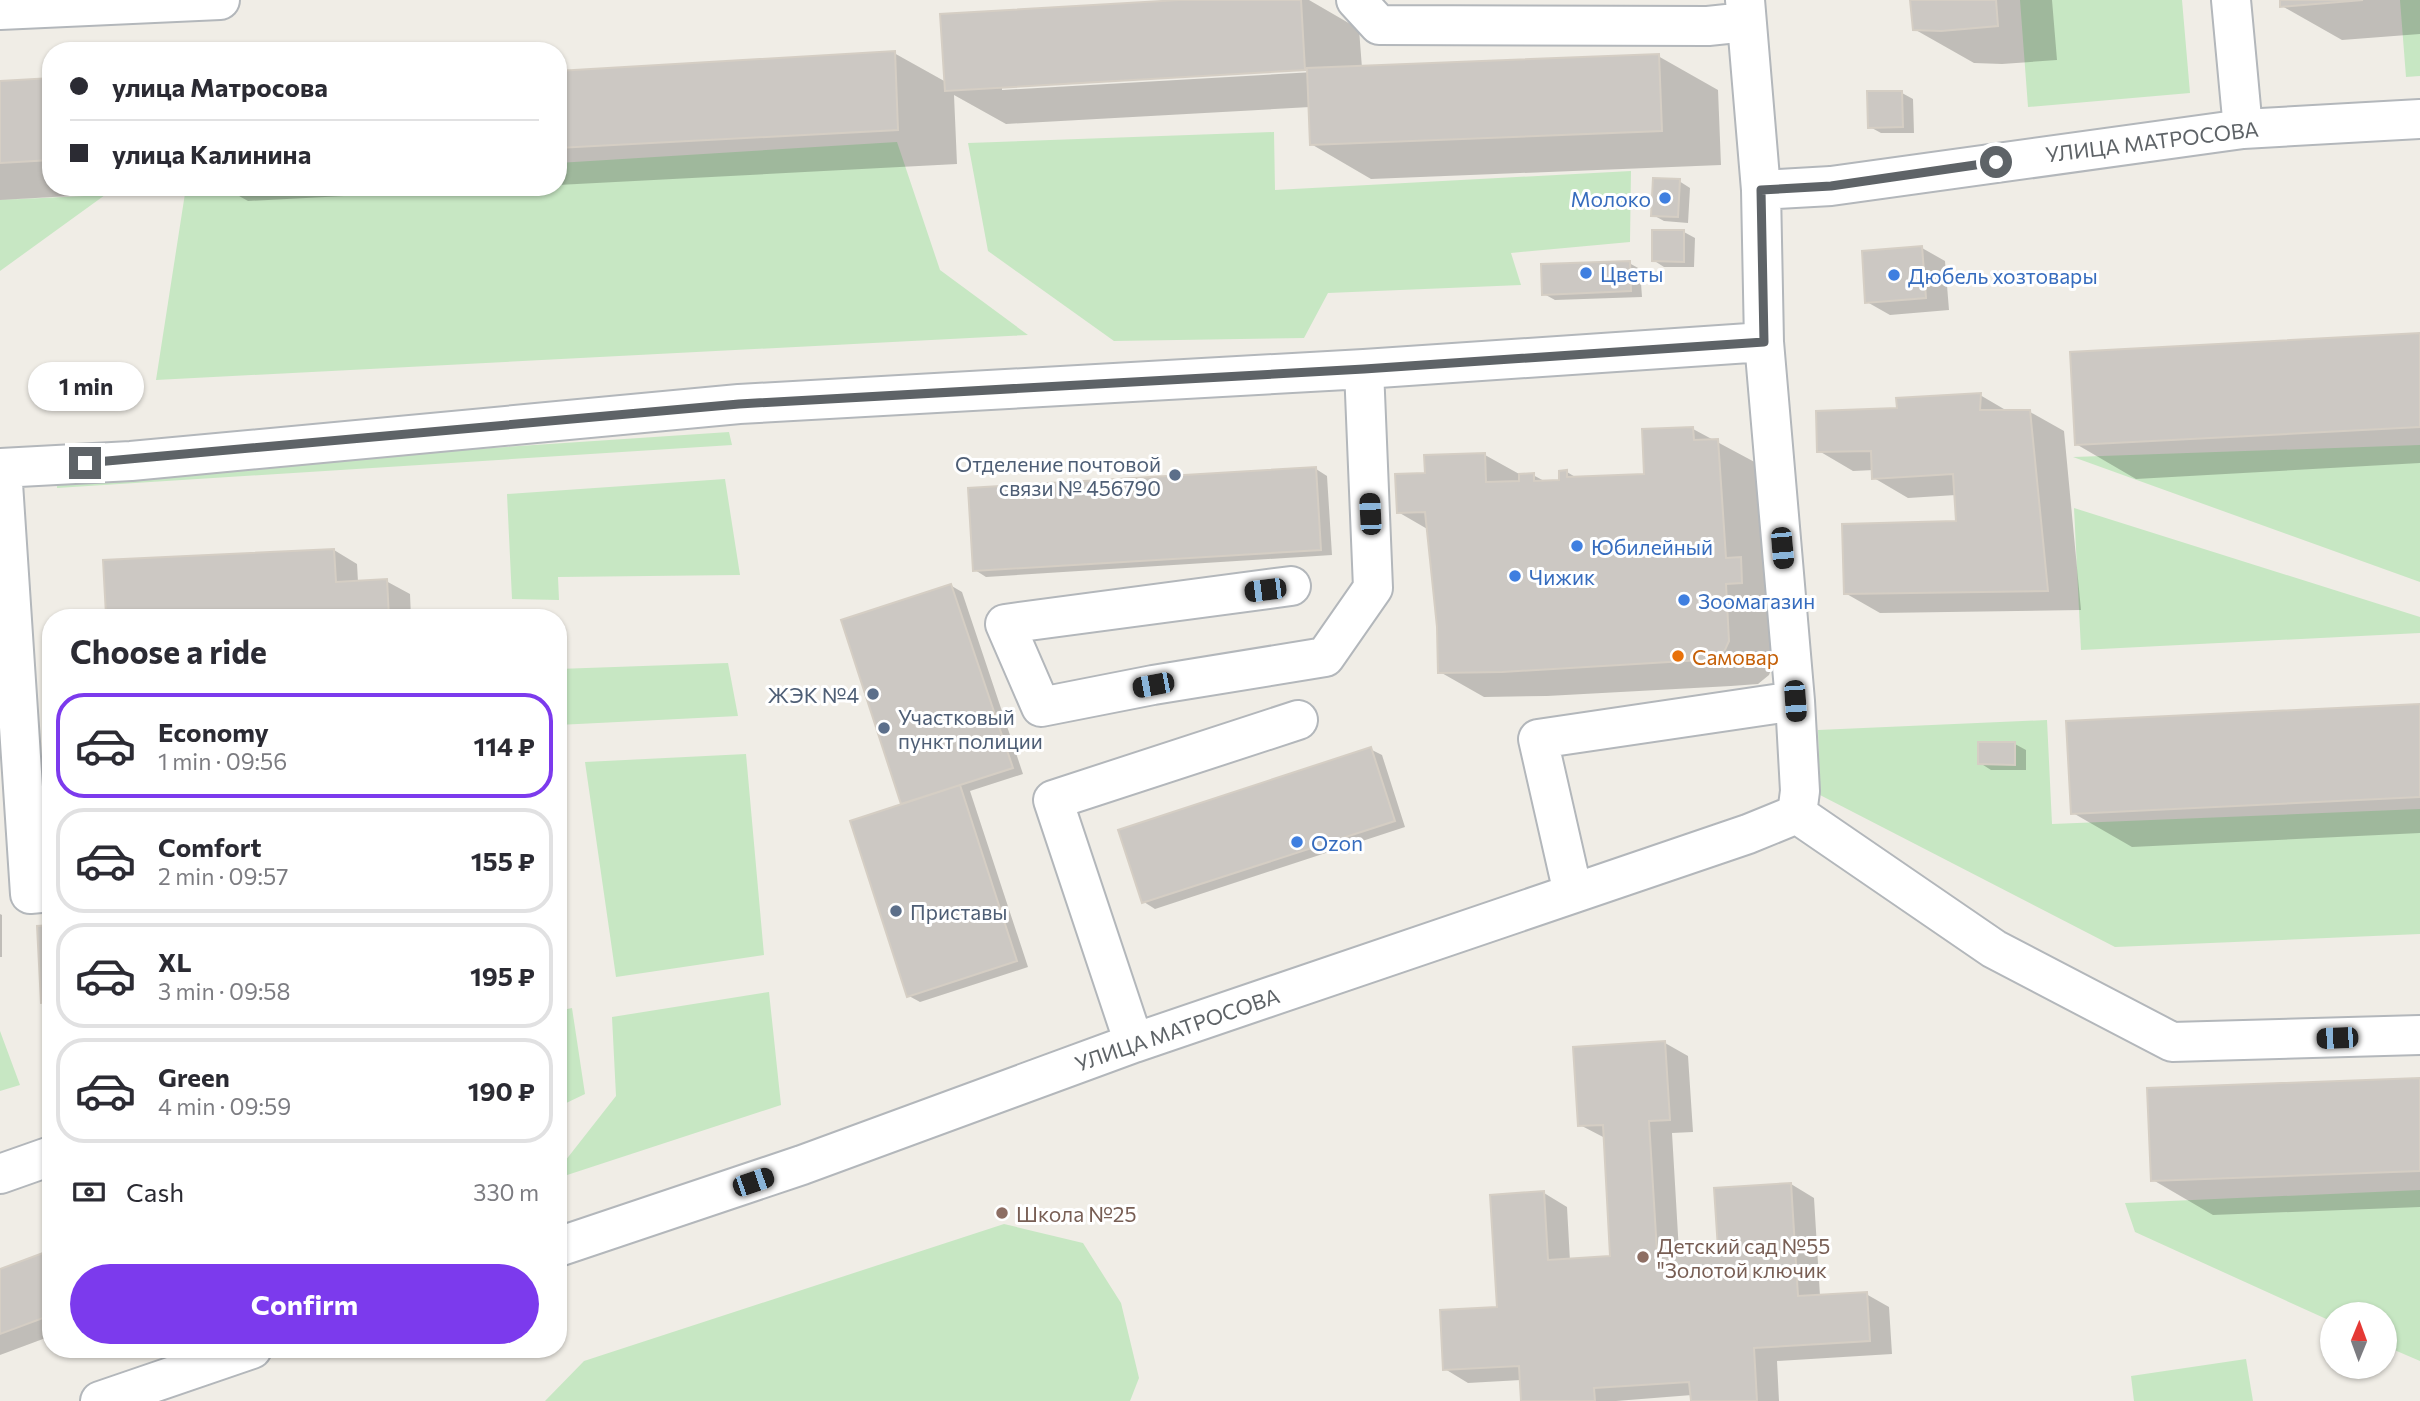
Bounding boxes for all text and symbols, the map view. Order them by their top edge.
text: улица Матросова [112,71,328,102]
street label: УЛИЦА МАТРОСОВА [2044,116,2260,166]
text: улица Калинина [112,138,311,169]
route start [1980,146,2012,178]
place label: Молоко [1571,186,1651,211]
marker: Молоко [1657,190,1673,206]
place label: Цветы [1600,261,1663,286]
place label: Дюбель хозтовары [1908,263,2098,288]
marker: Цветы [1578,265,1594,281]
marker: Дюбель хозтовары [1886,267,1902,283]
callout: 1 min [27,362,143,410]
text: 1 min [59,372,113,400]
route end [69,447,101,479]
place label: Отделение почтовой связи № 456790 [955,451,1161,500]
marker: Отделение почтовой связи № 456790 [1167,467,1183,483]
car [1359,492,1382,536]
car [1770,526,1795,570]
place label: Юбилейный [1591,534,1713,559]
marker: Юбилейный [1569,538,1585,554]
place label: Чижик [1529,564,1595,589]
marker: Чижик [1507,568,1523,584]
car [1243,577,1288,603]
place label: Зоомагазин [1698,588,1815,613]
marker: Зоомагазин [1676,592,1692,608]
text: Choose a ride [70,631,267,671]
place label: Самовар [1692,644,1779,669]
marker: Самовар [1670,648,1686,664]
car [1131,671,1176,699]
car [1784,679,1807,723]
place label: ЖЭК №4 [768,682,859,707]
marker: ЖЭК №4 [865,686,881,702]
place label: Участковый пункт полиции [898,704,1043,753]
icon: car [74,714,137,777]
text: Economy [158,716,269,747]
marker: Участковый пункт полиции [876,720,892,736]
text: 114 ₽ [473,730,535,761]
text: 1 min · 09:56 [158,747,287,775]
icon: car [74,829,137,892]
place label: Ozon [1311,830,1363,855]
text: Comfort [158,831,261,862]
marker: Ozon [1289,834,1305,850]
text: 155 ₽ [471,845,535,876]
text: 2 min · 09:57 [158,862,288,890]
place label: Приставы [910,899,1008,924]
marker: Приставы [888,903,904,919]
icon: car [74,944,137,1007]
text: XL [158,946,192,977]
text: 195 ₽ [470,960,535,991]
text: 3 min · 09:58 [158,977,291,1005]
street label: УЛИЦА МАТРОСОВА [1072,982,1282,1076]
car [2316,1027,2359,1049]
icon: car [74,1059,137,1122]
text: Green [158,1061,230,1092]
text: 190 ₽ [468,1075,535,1106]
text: 4 min · 09:59 [158,1092,291,1120]
car [730,1165,777,1199]
icon: cash [70,1173,108,1211]
text: Cash [126,1176,184,1207]
text: 330 m [473,1178,539,1206]
place label: Школа №25 [1016,1201,1136,1226]
marker: Школа №25 [994,1205,1010,1221]
place label: Детский сад №55 "Золотой ключик [1657,1233,1830,1282]
marker: Детский сад №55 "Золотой ключик [1635,1249,1651,1265]
button: Confirm [70,1264,539,1344]
north arrow [2320,1302,2398,1379]
map controls [2320,1302,2397,1379]

